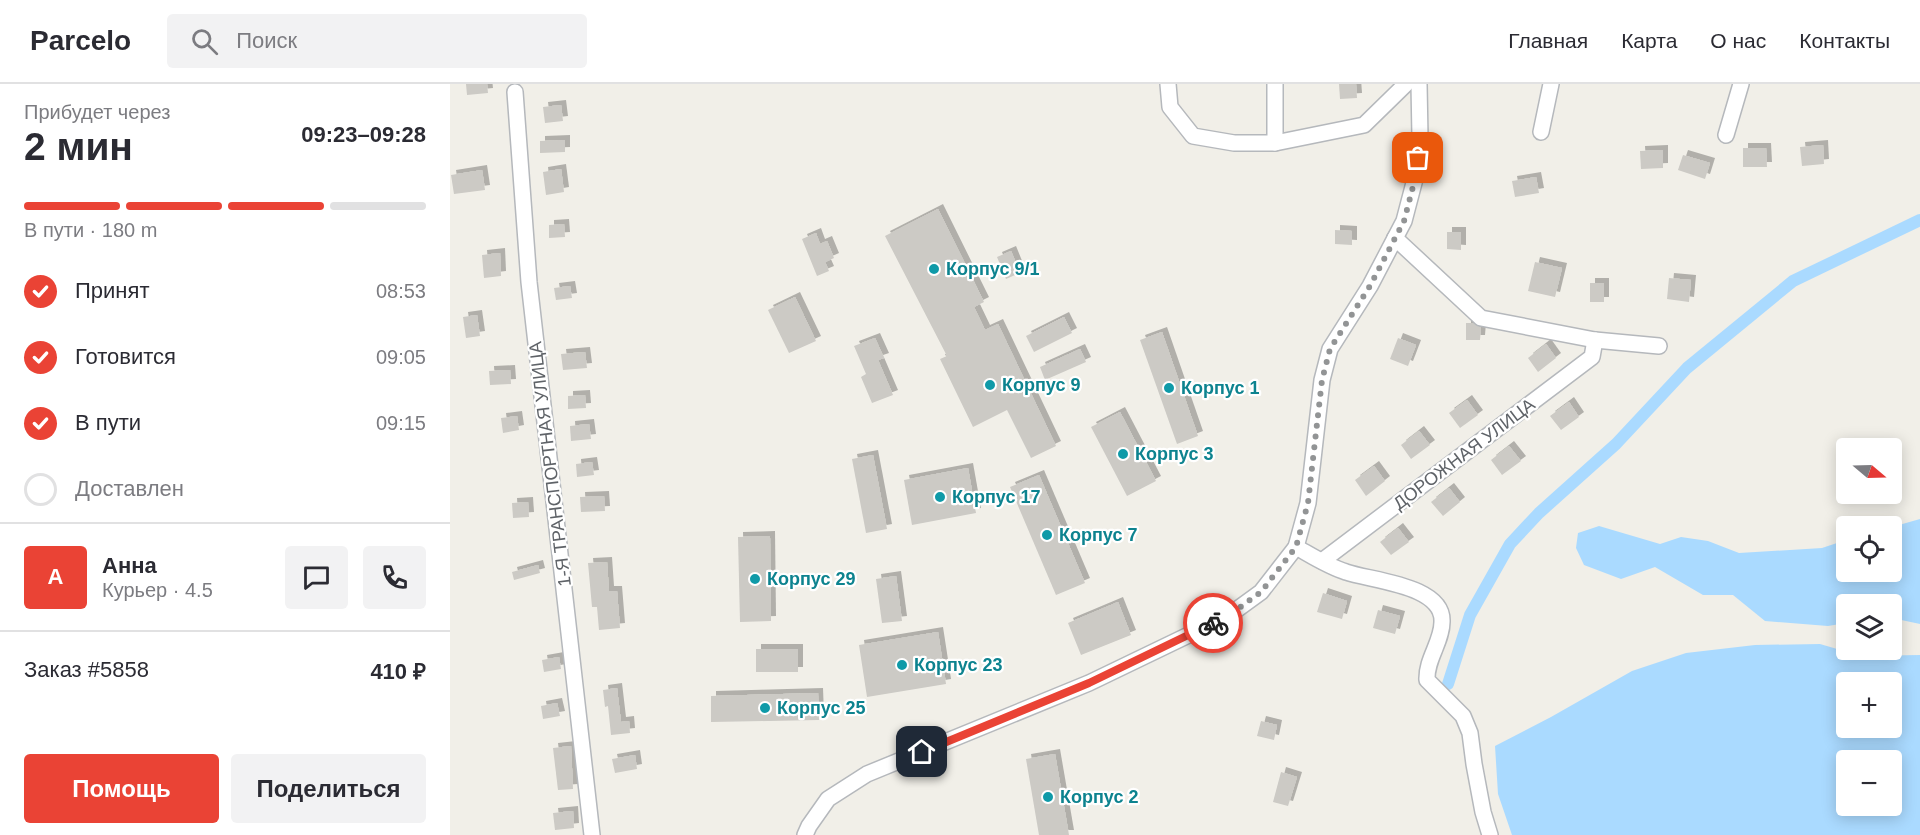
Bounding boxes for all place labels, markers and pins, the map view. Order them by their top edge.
pin [1392,132,1443,183]
place label: Корпус 9/1 [946,259,1039,279]
marker: Корпус 9/1 [927,262,941,276]
place label: Корпус 9 [1002,375,1080,395]
marker: Корпус 9 [983,378,997,392]
place label: Корпус 1 [1181,378,1259,398]
marker: Корпус 1 [1162,381,1176,395]
place label: Корпус 3 [1135,444,1213,464]
marker: Корпус 3 [1116,447,1130,461]
place label: Корпус 17 [952,487,1040,507]
marker: Корпус 17 [933,490,947,504]
place label: Корпус 7 [1059,525,1137,545]
marker: Корпус 7 [1040,528,1054,542]
place label: Корпус 29 [767,569,855,589]
marker: Корпус 29 [748,572,762,586]
place label: Корпус 23 [914,655,1002,675]
marker: Корпус 23 [895,658,909,672]
place label: Корпус 25 [777,698,865,718]
marker: Корпус 25 [758,701,772,715]
pin [896,726,947,777]
place label: Корпус 2 [1060,787,1138,807]
marker: Корпус 2 [1041,790,1055,804]

